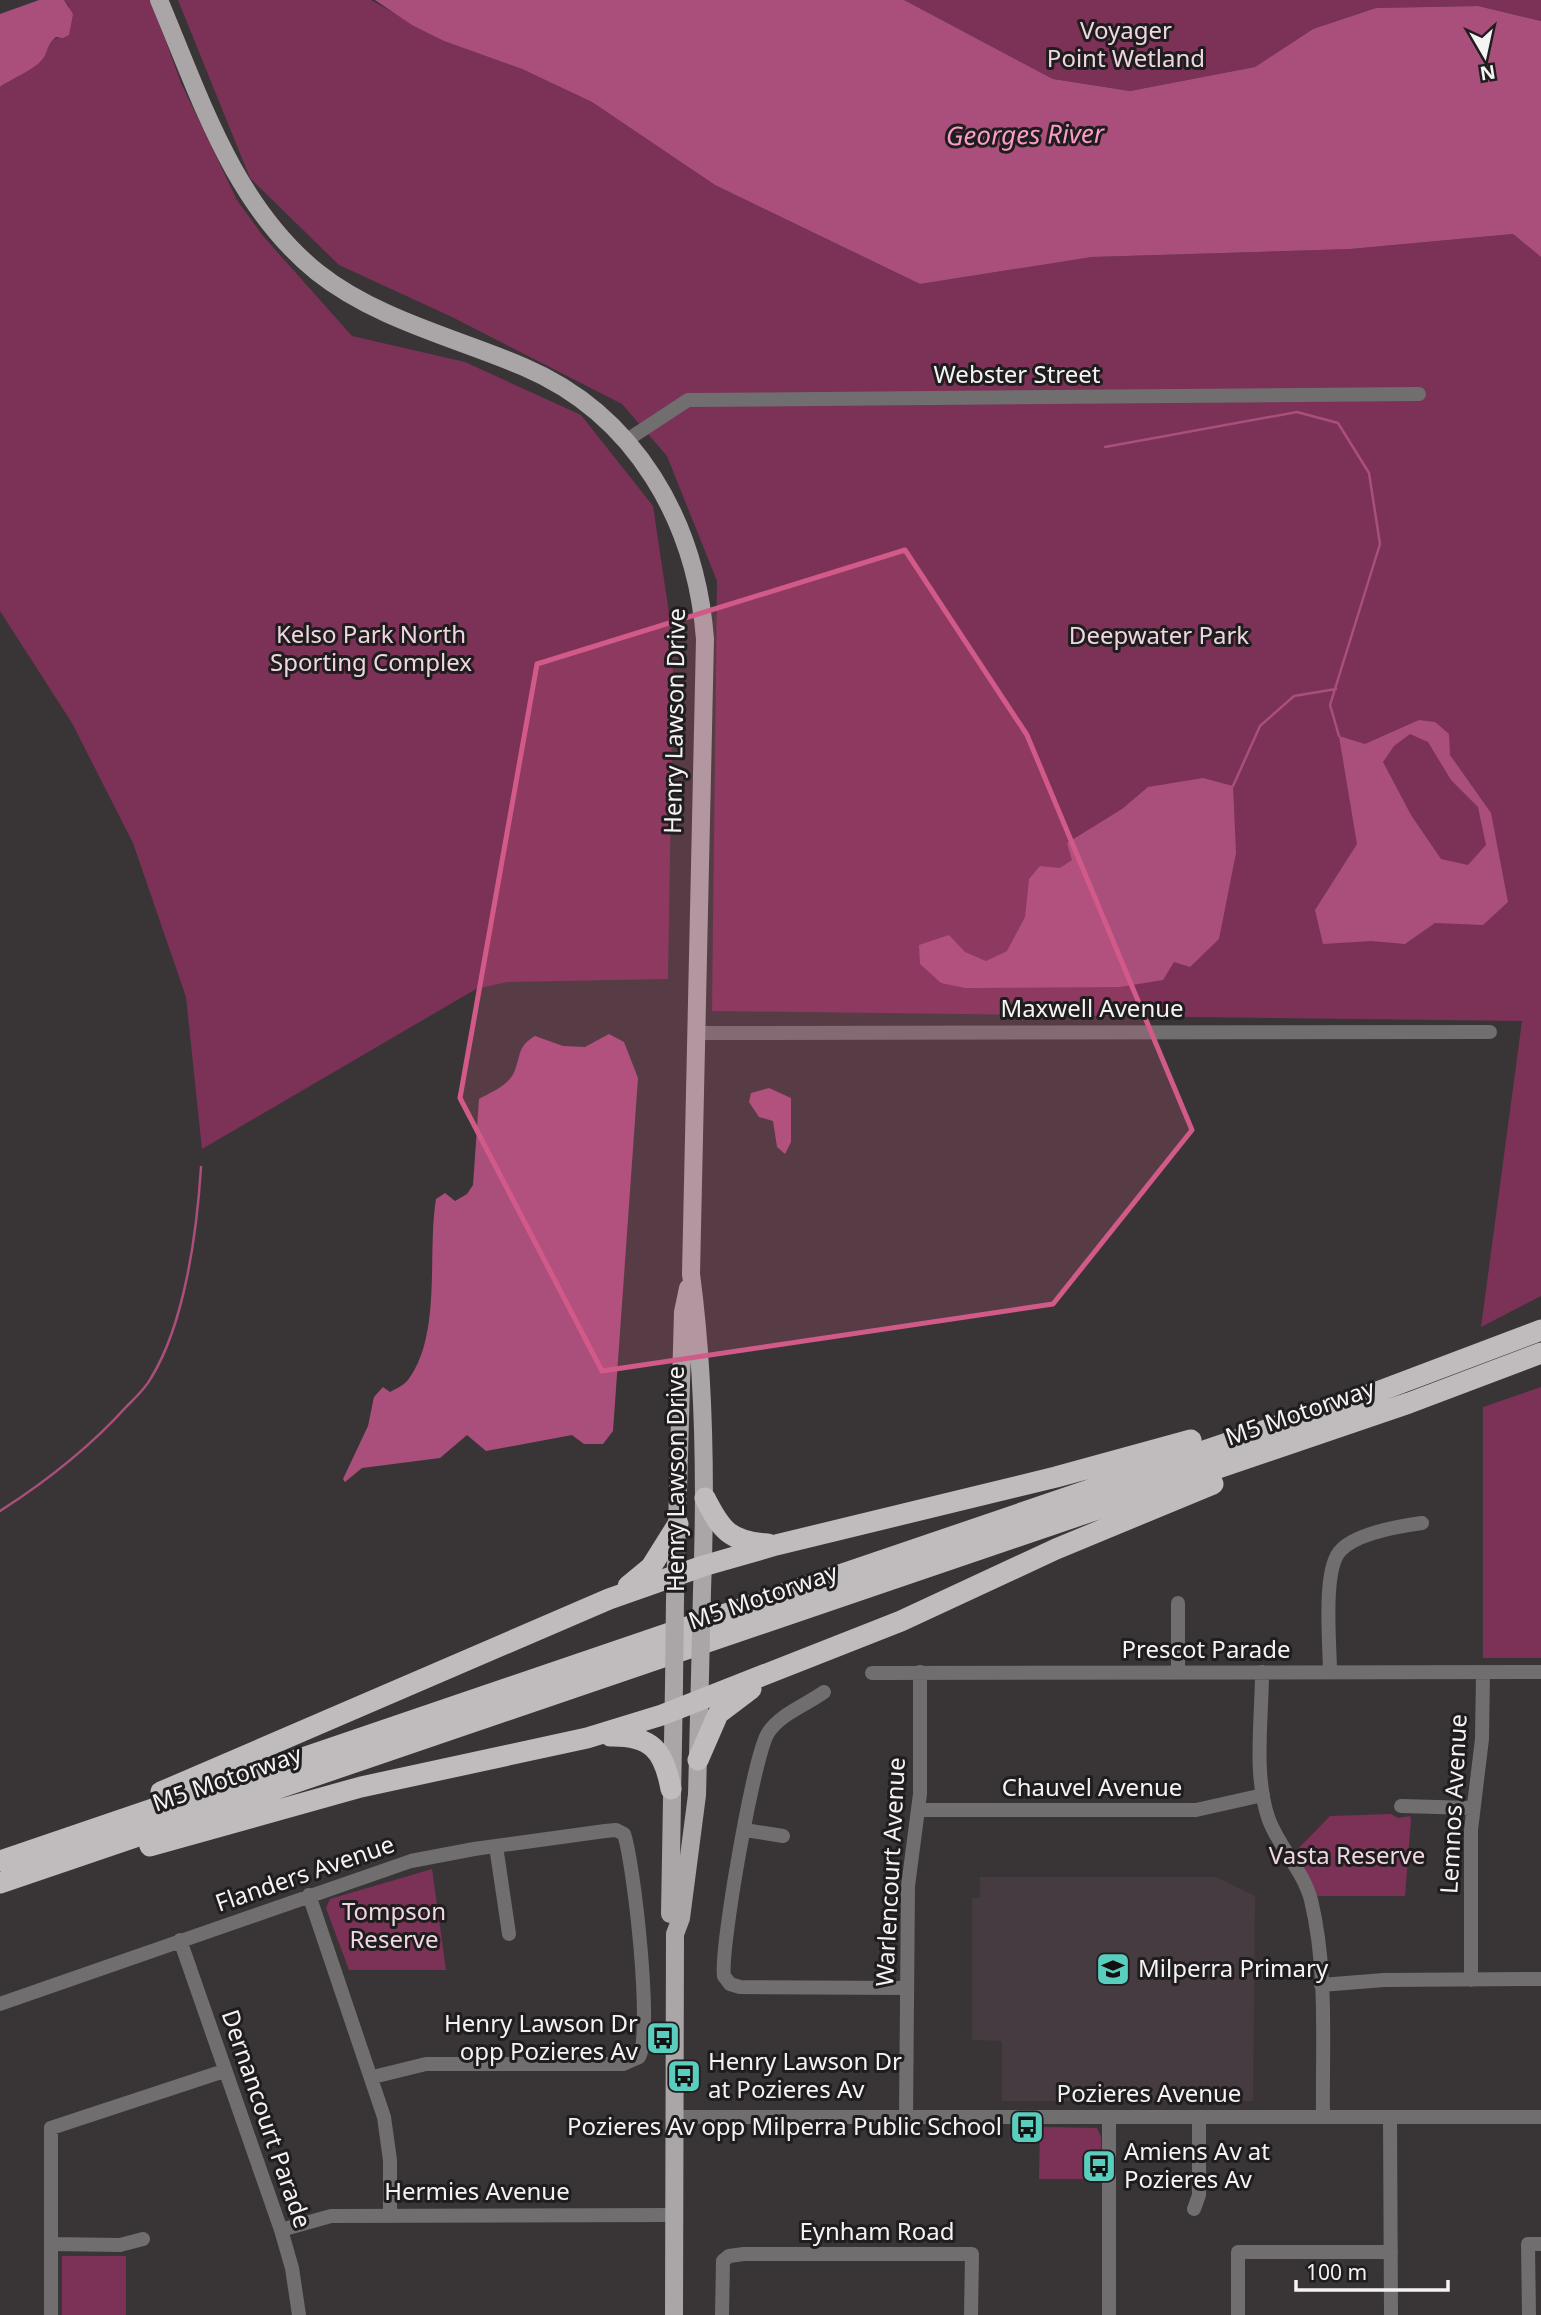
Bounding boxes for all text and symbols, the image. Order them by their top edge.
park label: Voyager Point Wetland [1047,13,1205,74]
north arrow [1450,21,1520,91]
text: N [1478,59,1497,87]
water label: Georges River [945,115,1106,153]
street label: Webster Street [934,357,1101,390]
street label: Henry Lawson Drive [655,608,692,834]
park label: Kelso Park North Sporting Complex [270,617,472,678]
park label: Deepwater Park [1069,618,1249,651]
street label: Maxwell Avenue [1000,991,1184,1024]
street label: Henry Lawson Drive [658,1366,691,1592]
street label: M5 Motorway [1221,1370,1379,1453]
street label: M5 Motorway [684,1554,842,1637]
street label: Prescot Parade [1121,1632,1291,1665]
street label: Lemnos Avenue [1431,1713,1474,1895]
street label: M5 Motorway [148,1736,306,1819]
street label: Warlencourt Avenue [867,1756,912,1987]
street label: Chauvel Avenue [1002,1770,1182,1803]
street label: Flanders Avenue [211,1827,398,1919]
park label: Vasta Reserve [1269,1838,1425,1871]
park label: Tompson Reserve [342,1894,446,1955]
school or university icon: Milperra Primary [1094,1950,1132,1988]
place label: Milperra Primary [1138,1951,1329,1984]
street label: Dernancourt Parade [215,2005,320,2232]
place label: Henry Lawson Dr opp Pozieres Av [444,2006,639,2067]
bus stop icon: Henry Lawson Dr opp Pozieres Av [644,2019,682,2057]
place label: Henry Lawson Dr at Pozieres Av [708,2044,902,2105]
bus stop icon: Henry Lawson Dr at Pozieres Av [665,2057,703,2095]
street label: Pozieres Avenue [1057,2076,1241,2109]
bus stop icon: Pozieres Av opp Milperra Public School [1008,2108,1046,2146]
place label: Pozieres Av opp Milperra Public School [567,2109,1002,2142]
place label: Amiens Av at Pozieres Av [1124,2134,1270,2195]
bus stop icon: Amiens Av at Pozieres Av [1080,2147,1118,2185]
street label: Hermies Avenue [384,2174,570,2207]
street label: Eynham Road [799,2214,955,2247]
scale bar [1296,2248,1448,2292]
text: 100 m [1306,2258,1367,2286]

